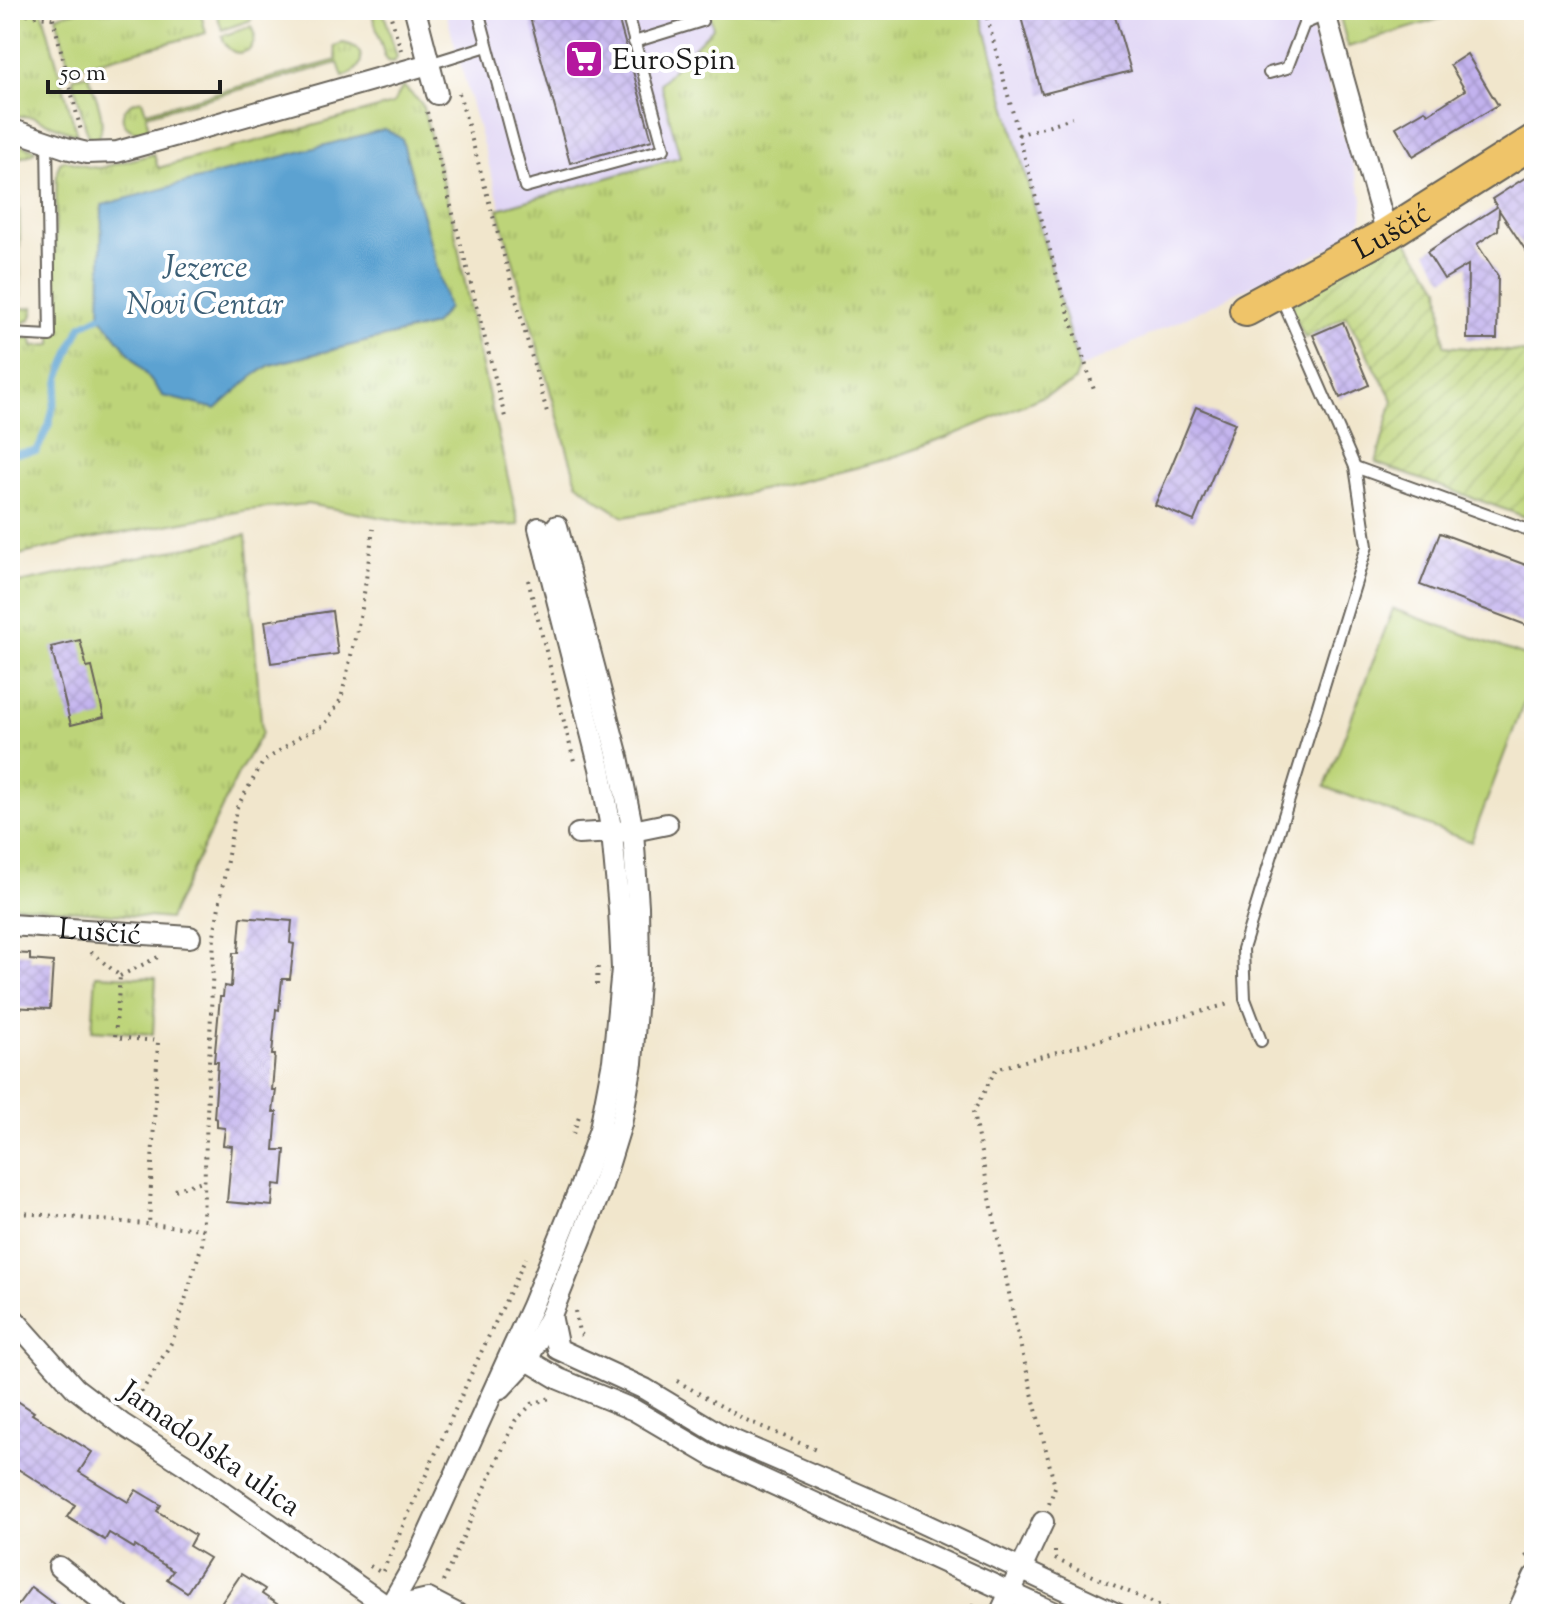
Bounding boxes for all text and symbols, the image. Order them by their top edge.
supermarket icon: EuroSpin [563,38,605,80]
place label: EuroSpin [612,40,736,83]
scale bar [48,44,220,94]
text: 50 m [58,57,106,91]
street label: Luščić [1347,193,1440,272]
water label: Jezerce Novi Centar [126,246,284,329]
street label: Luščić [57,909,142,958]
street label: Jamadolska ulica [109,1371,309,1528]

